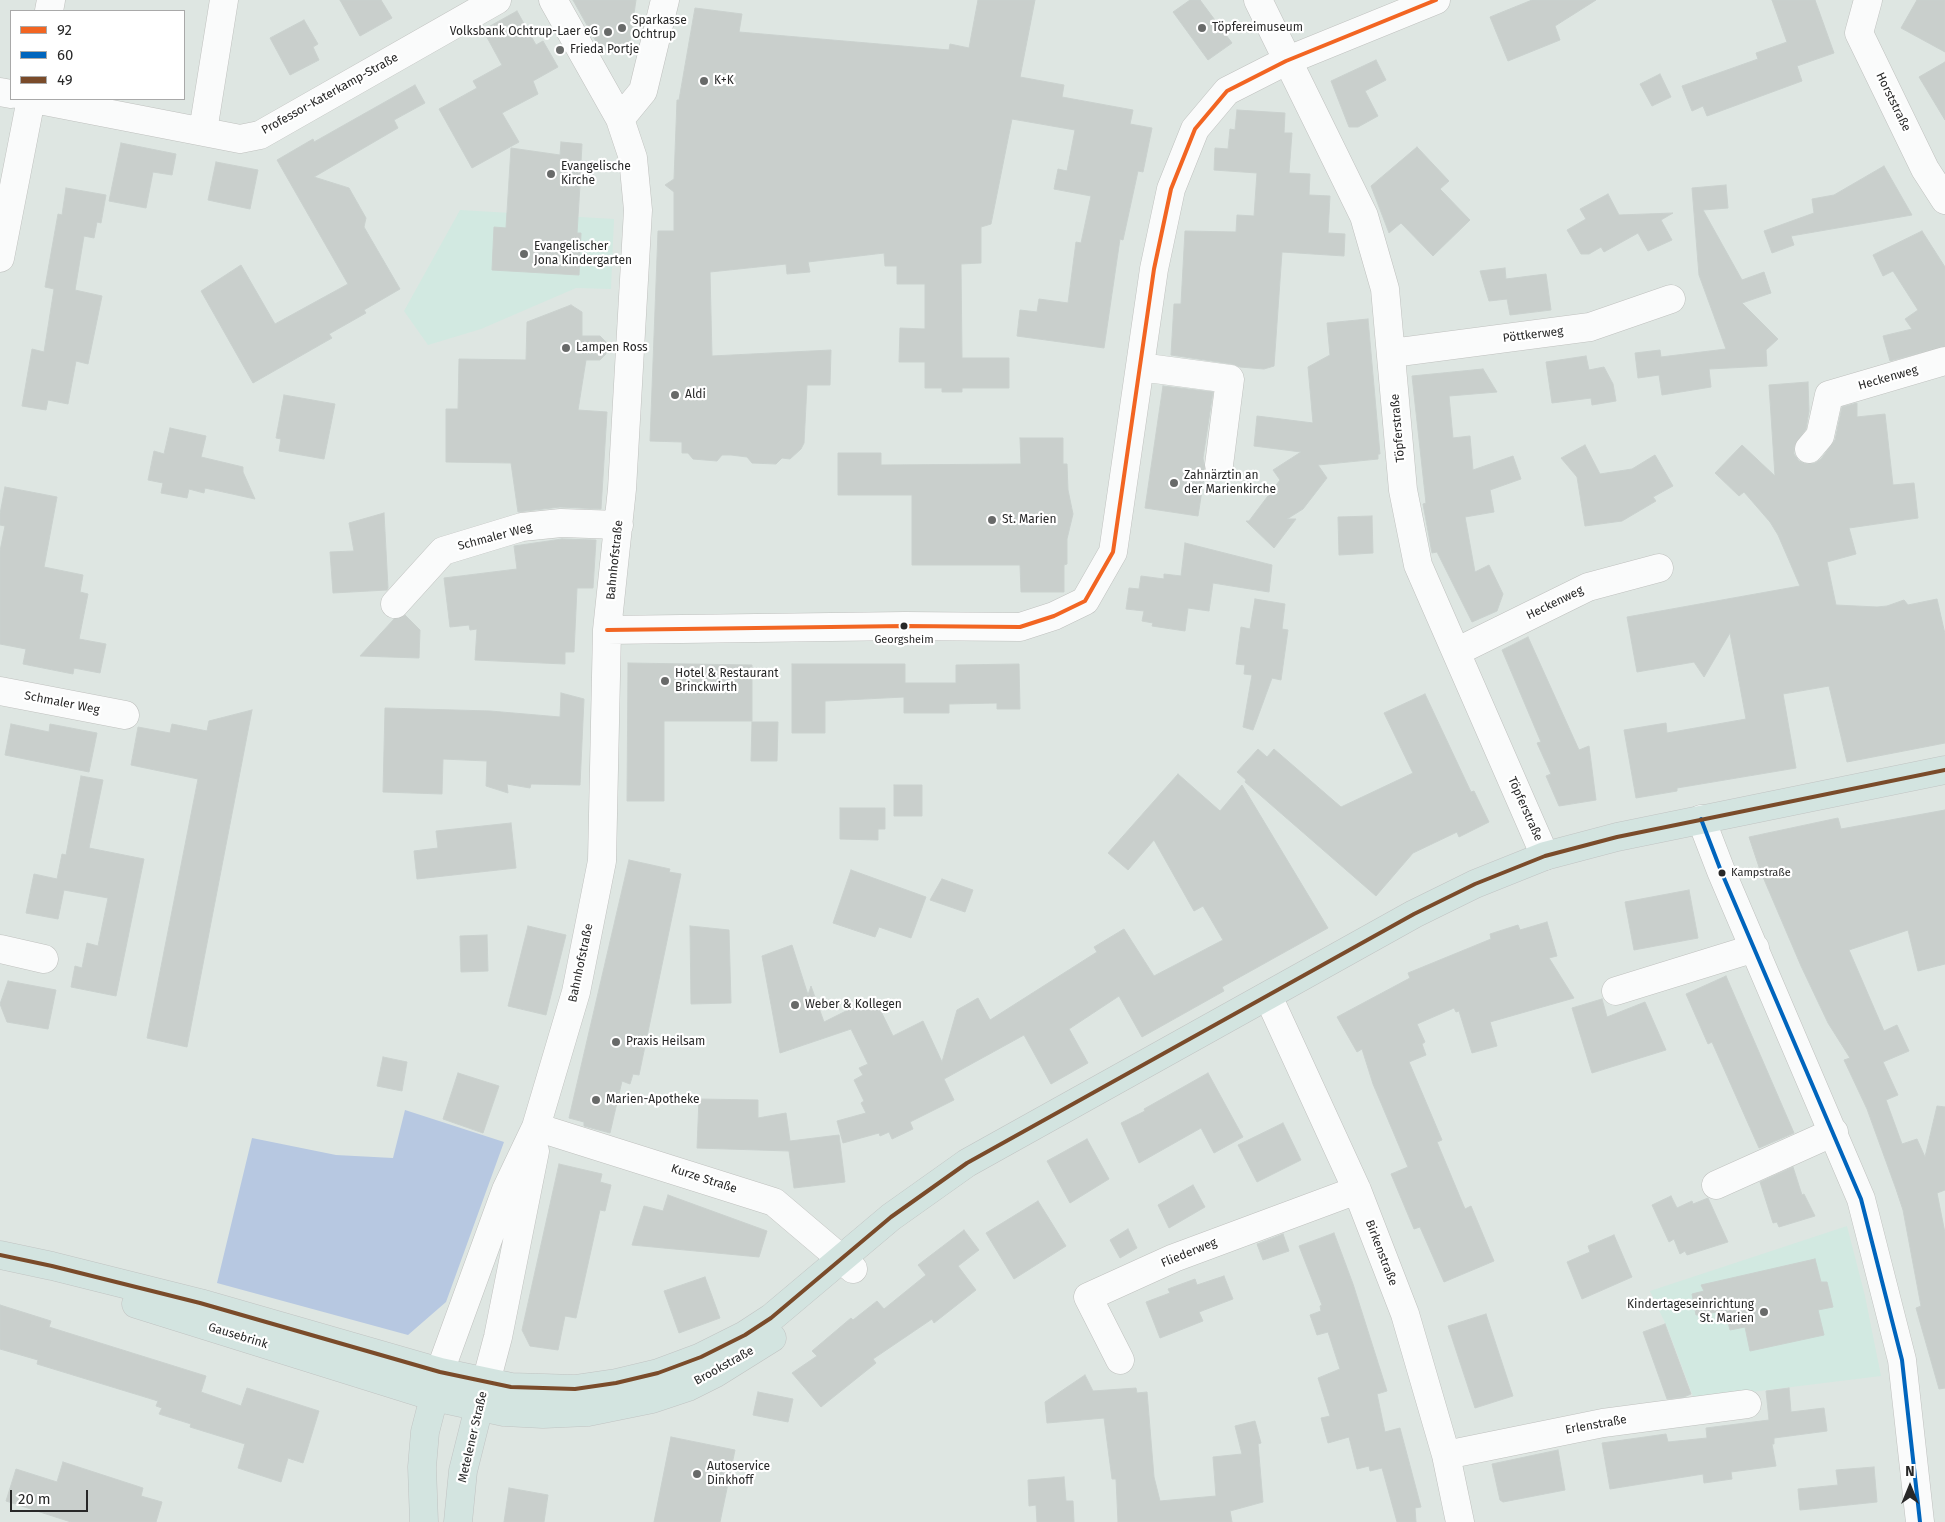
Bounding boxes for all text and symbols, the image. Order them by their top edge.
legend [10,10,185,100]
place label: Sparkasse Ochtrup [632,14,687,42]
text: 92 [57,21,72,39]
place label: Töpfereimuseum [1212,21,1303,35]
marker: Sparkasse Ochtrup [616,22,628,34]
marker: Töpfereimuseum [1196,22,1208,34]
place label: Volksbank Ochtrup-Laer eG [450,25,598,39]
marker: Volksbank Ochtrup-Laer eG [602,26,614,38]
place label: Frieda Portje [570,43,639,57]
marker: Frieda Portje [554,44,566,56]
text: 60 [57,46,73,64]
street label: Professor-Katerkamp-Straße [259,50,401,138]
street label: Horststraße [1873,70,1913,134]
text: 49 [57,71,73,89]
place label: K+K [714,74,734,88]
marker: K+K [698,75,710,87]
place label: Evangelische Kirche [561,160,631,188]
marker: Evangelische Kirche [545,168,557,180]
place label: Evangelischer Jona Kindergarten [534,240,632,268]
marker: Evangelischer Jona Kindergarten [518,248,530,260]
street label: Pöttkerweg [1502,324,1564,346]
place label: Lampen Ross [576,341,648,355]
marker: Lampen Ross [560,342,572,354]
street label: Heckenweg [1856,363,1920,393]
place label: Aldi [685,388,706,402]
marker: Aldi [669,389,681,401]
street label: Töpferstraße [1388,393,1408,463]
place label: Zahnärztin an der Marienkirche [1184,469,1276,497]
marker: Zahnärztin an der Marienkirche [1168,477,1180,489]
place label: St. Marien [1002,513,1056,527]
marker: St. Marien [986,514,998,526]
street label: Bahnhofstraße [604,519,626,601]
street label: Schmaler Weg [456,520,534,554]
street label: Heckenweg [1524,583,1586,623]
marker: Georgsheim [899,621,909,631]
place label: Georgsheim [874,633,934,647]
place label: Hotel & Restaurant Brinckwirth [675,667,779,695]
marker: Hotel & Restaurant Brinckwirth [659,675,671,687]
street label: Schmaler Weg [23,689,101,717]
street label: Töpferstraße [1504,775,1546,843]
place label: Kampstraße [1731,866,1791,880]
marker: Kampstraße [1717,868,1727,878]
street label: Bahnhofstraße [566,922,596,1004]
place label: Weber & Kollegen [805,998,902,1012]
marker: Weber & Kollegen [789,999,801,1011]
place label: Praxis Heilsam [626,1035,705,1049]
marker: Praxis Heilsam [610,1036,622,1048]
place label: Marien-Apotheke [606,1093,700,1107]
marker: Marien-Apotheke [590,1094,602,1106]
street label: Kurze Straße [669,1162,739,1196]
street label: Birkenstraße [1362,1218,1400,1288]
street label: Fliederweg [1159,1235,1219,1271]
place label: Kindertageseinrichtung St. Marien [1627,1298,1754,1326]
marker: Kindertageseinrichtung St. Marien [1758,1306,1770,1318]
street label: Gausebrink [206,1320,270,1352]
street label: Brookstraße [692,1344,756,1388]
street label: Metelener Straße [456,1390,490,1484]
street label: Erlenstraße [1564,1413,1628,1437]
place label: Autoservice Dinkhoff [707,1460,770,1488]
north arrow [1885,1462,1935,1512]
text: N [1905,1463,1915,1480]
marker: Autoservice Dinkhoff [691,1468,703,1480]
scale bar [12,1480,90,1512]
text: 20 m [18,1490,51,1508]

